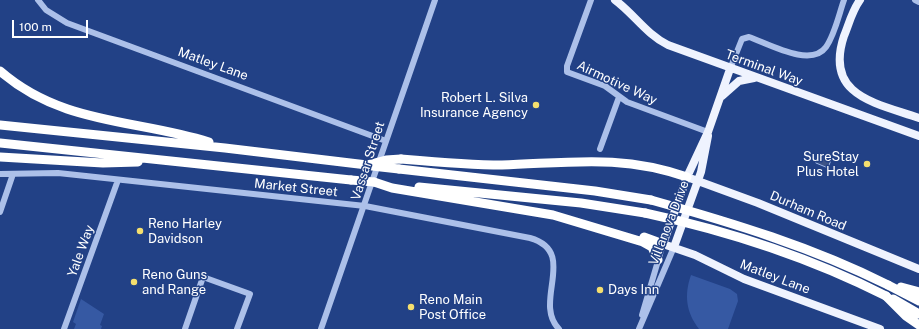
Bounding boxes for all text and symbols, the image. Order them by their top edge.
scale bar [14,12,90,38]
text: 100 m [19,20,52,34]
street label: Matley Lane [176,44,250,84]
street label: Terminal Way [723,47,805,89]
street label: Airmotive Way [574,58,660,108]
place label: Robert L. Silva Insurance Agency [420,90,528,121]
marker: Robert L. Silva Insurance Agency [531,100,541,110]
street label: Vassar Street [348,120,388,202]
place label: SureStay Plus Hotel [797,149,859,180]
marker: SureStay Plus Hotel [862,159,872,169]
street label: Market Street [253,176,339,200]
street label: Villanova Drive [646,178,692,268]
street label: Durham Road [767,188,849,234]
place label: Reno Harley Davidson [148,216,222,247]
street label: Yale Way [64,223,98,279]
marker: Reno Harley Davidson [135,226,145,236]
street label: Matley Lane [738,256,812,298]
place label: Reno Guns and Range [142,267,207,298]
marker: Reno Guns and Range [129,277,139,287]
place label: Days Inn [608,282,659,298]
marker: Days Inn [595,285,605,295]
place label: Reno Main Post Office [419,292,486,323]
marker: Reno Main Post Office [406,302,416,312]

